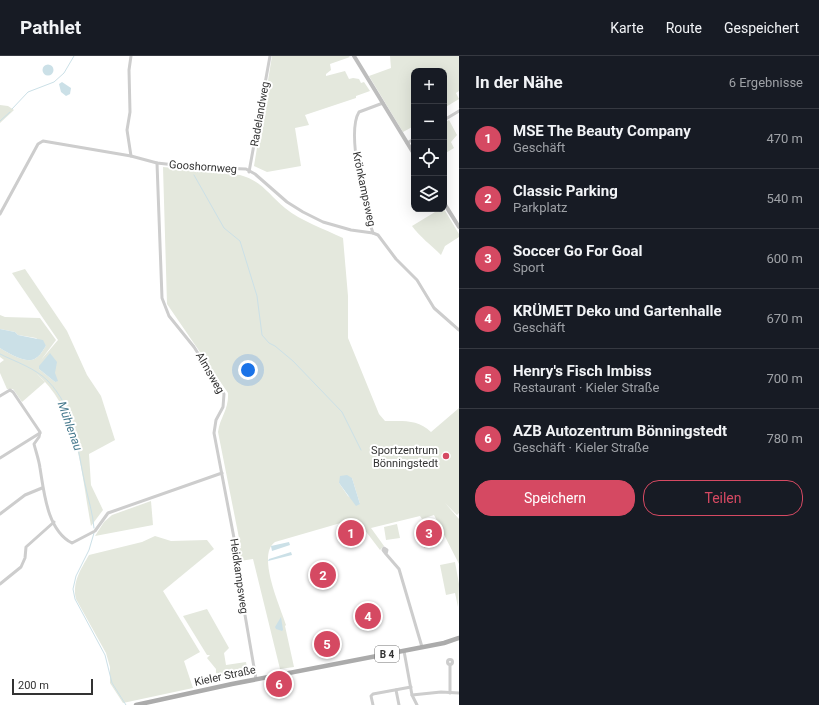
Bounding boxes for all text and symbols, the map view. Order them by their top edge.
text: Pathlet [20,16,81,39]
text: Karte [610,20,644,36]
text: Route [666,20,702,36]
text: Gespeichert [724,20,799,36]
map controls [411,68,447,212]
button: + [411,68,447,104]
text: In der Nähe [475,72,563,92]
text: 6 Ergebnisse [729,75,803,90]
street label: Radelandweg [248,80,272,148]
button: − [411,104,447,140]
text: MSE The Beauty Company [513,122,691,140]
text: 1 [484,131,492,146]
text: 470 m [766,131,803,146]
button: locate [411,140,447,176]
text: Geschäft [513,140,565,155]
street label: Krönkampsweg [350,150,378,228]
street label: Gooshornweg [169,158,237,176]
button: layers [411,176,447,212]
text: Classic Parking [513,182,618,200]
text: 2 [484,191,492,206]
text: 540 m [766,191,803,206]
text: Parkplatz [513,200,567,215]
text: Soccer Go For Goal [513,242,643,260]
text: 3 [484,251,492,266]
text: 600 m [766,251,803,266]
text: Sport [513,260,544,275]
text: KRÜMET Deko und Gartenhalle [513,302,722,320]
text: 4 [484,311,492,326]
text: 670 m [766,311,803,326]
text: Geschäft [513,320,565,335]
street label: Almsweg [193,350,227,396]
your location [238,360,258,380]
text: Henry's Fisch Imbiss [513,362,652,380]
text: 5 [484,371,492,386]
text: 700 m [766,371,803,386]
text: Restaurant · Kieler Straße [513,380,659,395]
water label: Mühlenau [55,400,86,453]
text: AZB Autozentrum Bönningstedt [513,422,727,440]
text: 6 [484,431,492,446]
text: 780 m [766,431,803,446]
text: Geschäft · Kieler Straße [513,440,649,455]
place label: Sportzentrum Bönningstedt [371,444,438,470]
marker: Sportzentrum Bönningstedt [441,451,451,461]
button: Speichern [475,480,635,516]
button: Teilen [643,480,803,516]
pin: 1 [338,518,364,548]
pin: 3 [416,518,442,548]
street label: Heidkampsweg [227,538,251,614]
pin: 2 [310,560,336,590]
pin: 4 [355,601,381,631]
pin: 5 [314,629,340,659]
road number: B 4 [375,646,399,662]
street label: Kieler Straße [193,663,257,689]
pin: 6 [266,669,292,699]
scale bar [12,677,93,696]
text: 200 m [18,679,49,692]

